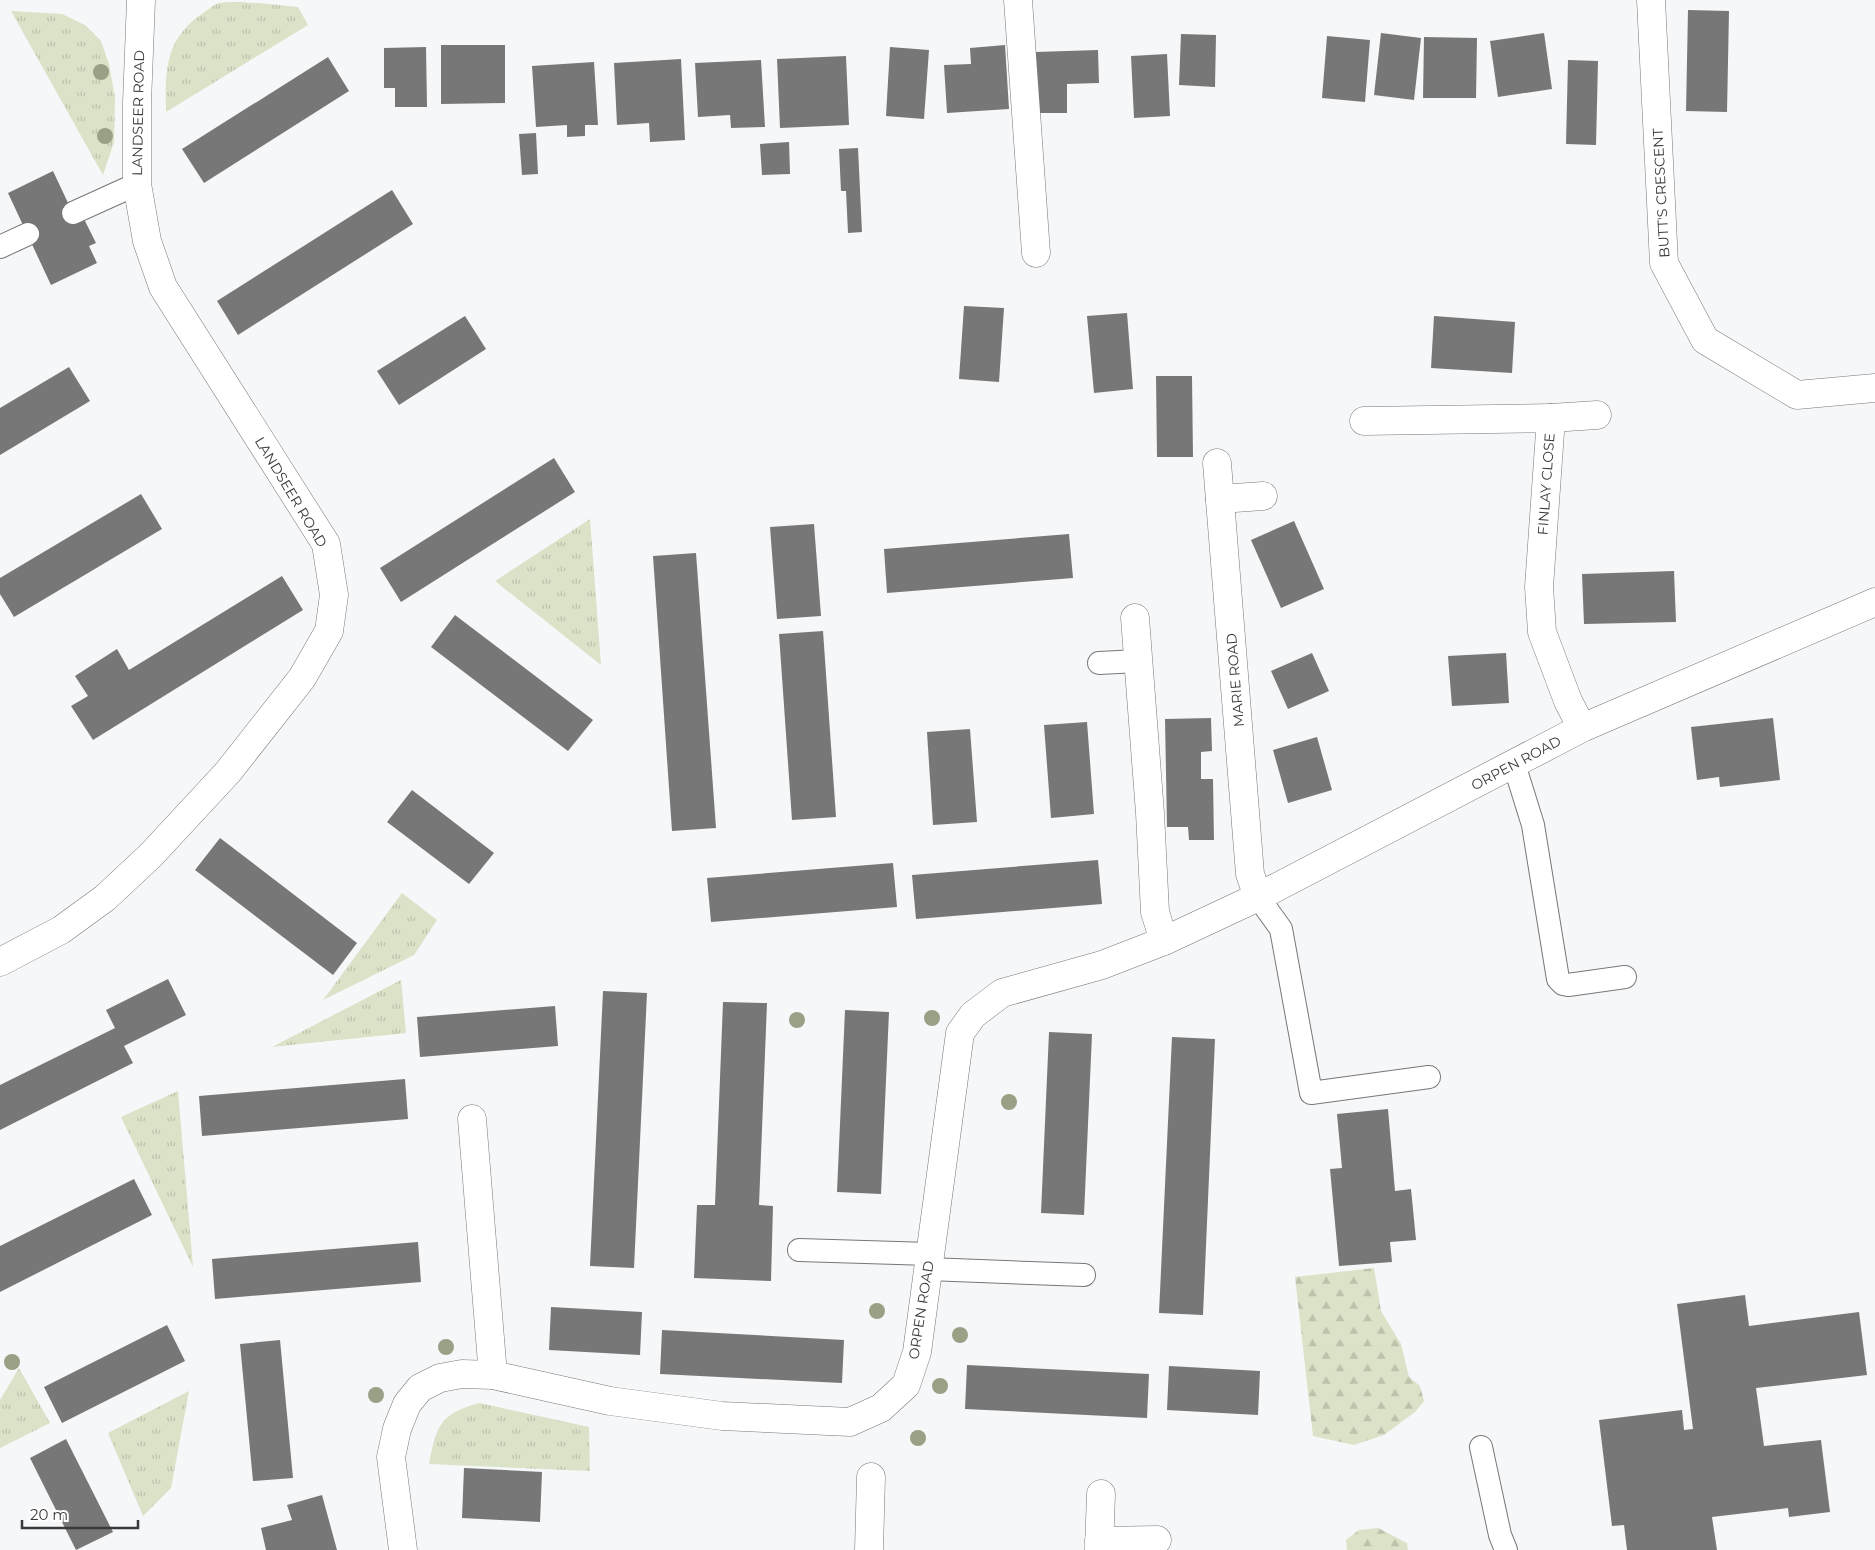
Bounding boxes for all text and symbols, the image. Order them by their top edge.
street label: LANDSEER ROAD [128,50,148,176]
street label: BUTT'S CRESCENT [1649,128,1673,258]
street label: FINLAY CLOSE [1533,432,1559,536]
street label: LANDSEER ROAD [251,433,331,551]
street label: MARIE ROAD [1222,632,1248,728]
street label: ORPEN ROAD [1468,732,1564,794]
street label: ORPEN ROAD [904,1259,938,1361]
scale bar [22,1498,139,1530]
text: 20 m [30,1505,68,1524]

